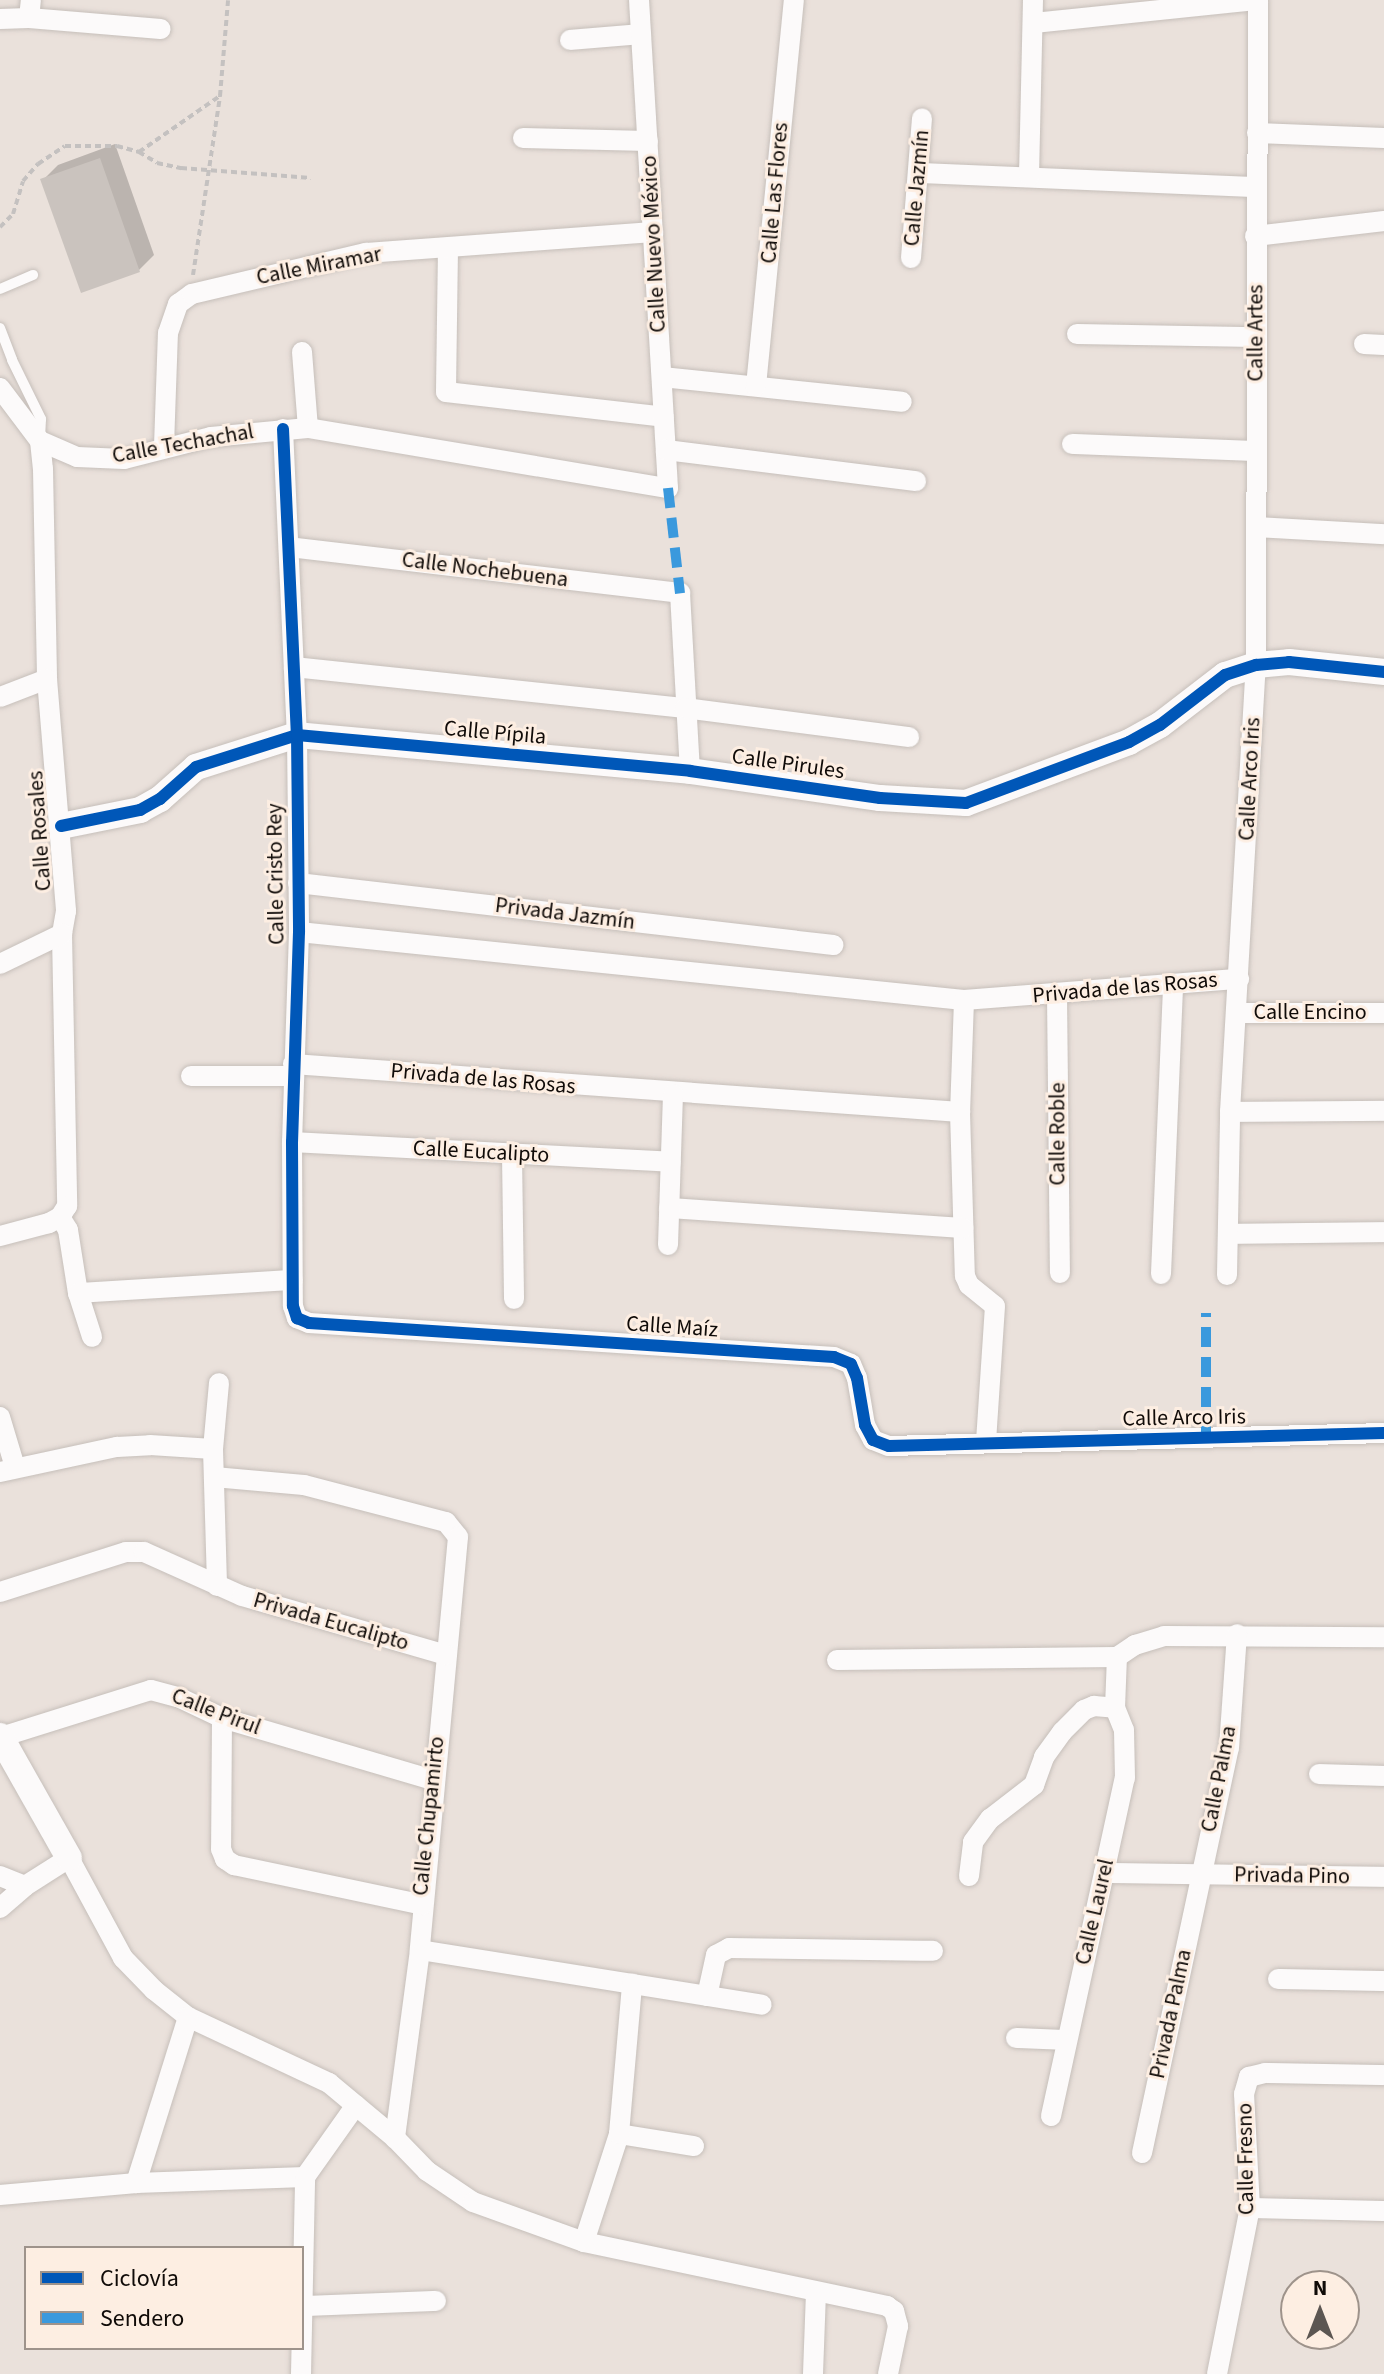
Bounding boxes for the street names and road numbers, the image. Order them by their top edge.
street label: Calle Las Flores [756,121,794,265]
street label: Calle Jazmín [899,129,935,247]
street label: Calle Nuevo México [636,155,672,333]
street label: Calle Miramar [254,241,384,291]
street label: Calle Artes [1243,284,1269,382]
street label: Calle Techachal [110,419,256,469]
street label: Calle Nochebuena [400,547,570,593]
street label: Calle Pípila [443,715,547,751]
street label: Calle Arco Iris [1234,717,1266,841]
street label: Calle Pirules [730,743,846,785]
street label: Calle Rosales [23,770,57,892]
street label: Calle Cristo Rey [262,803,290,945]
street label: Privada Jazmín [494,892,636,936]
street label: Privada de las Rosas [1031,967,1219,1009]
street label: Calle Encino [1253,1000,1367,1026]
street label: Privada de las Rosas [389,1058,577,1100]
street label: Calle Roble [1045,1082,1071,1186]
street label: Calle Eucalipto [412,1135,550,1169]
street label: Calle Maíz [625,1311,719,1343]
street label: Calle Arco Iris [1122,1404,1246,1432]
street label: Privada Eucalipto [250,1587,412,1657]
street label: Calle Pirul [168,1683,264,1741]
street label: Calle Palma [1196,1724,1242,1834]
street label: Calle Chupamirto [408,1735,450,1897]
street label: Calle Laurel [1070,1856,1120,1968]
street label: Privada Pino [1234,1862,1350,1890]
street label: Privada Palma [1144,1947,1198,2081]
street label: Calle Fresno [1232,2103,1260,2215]

